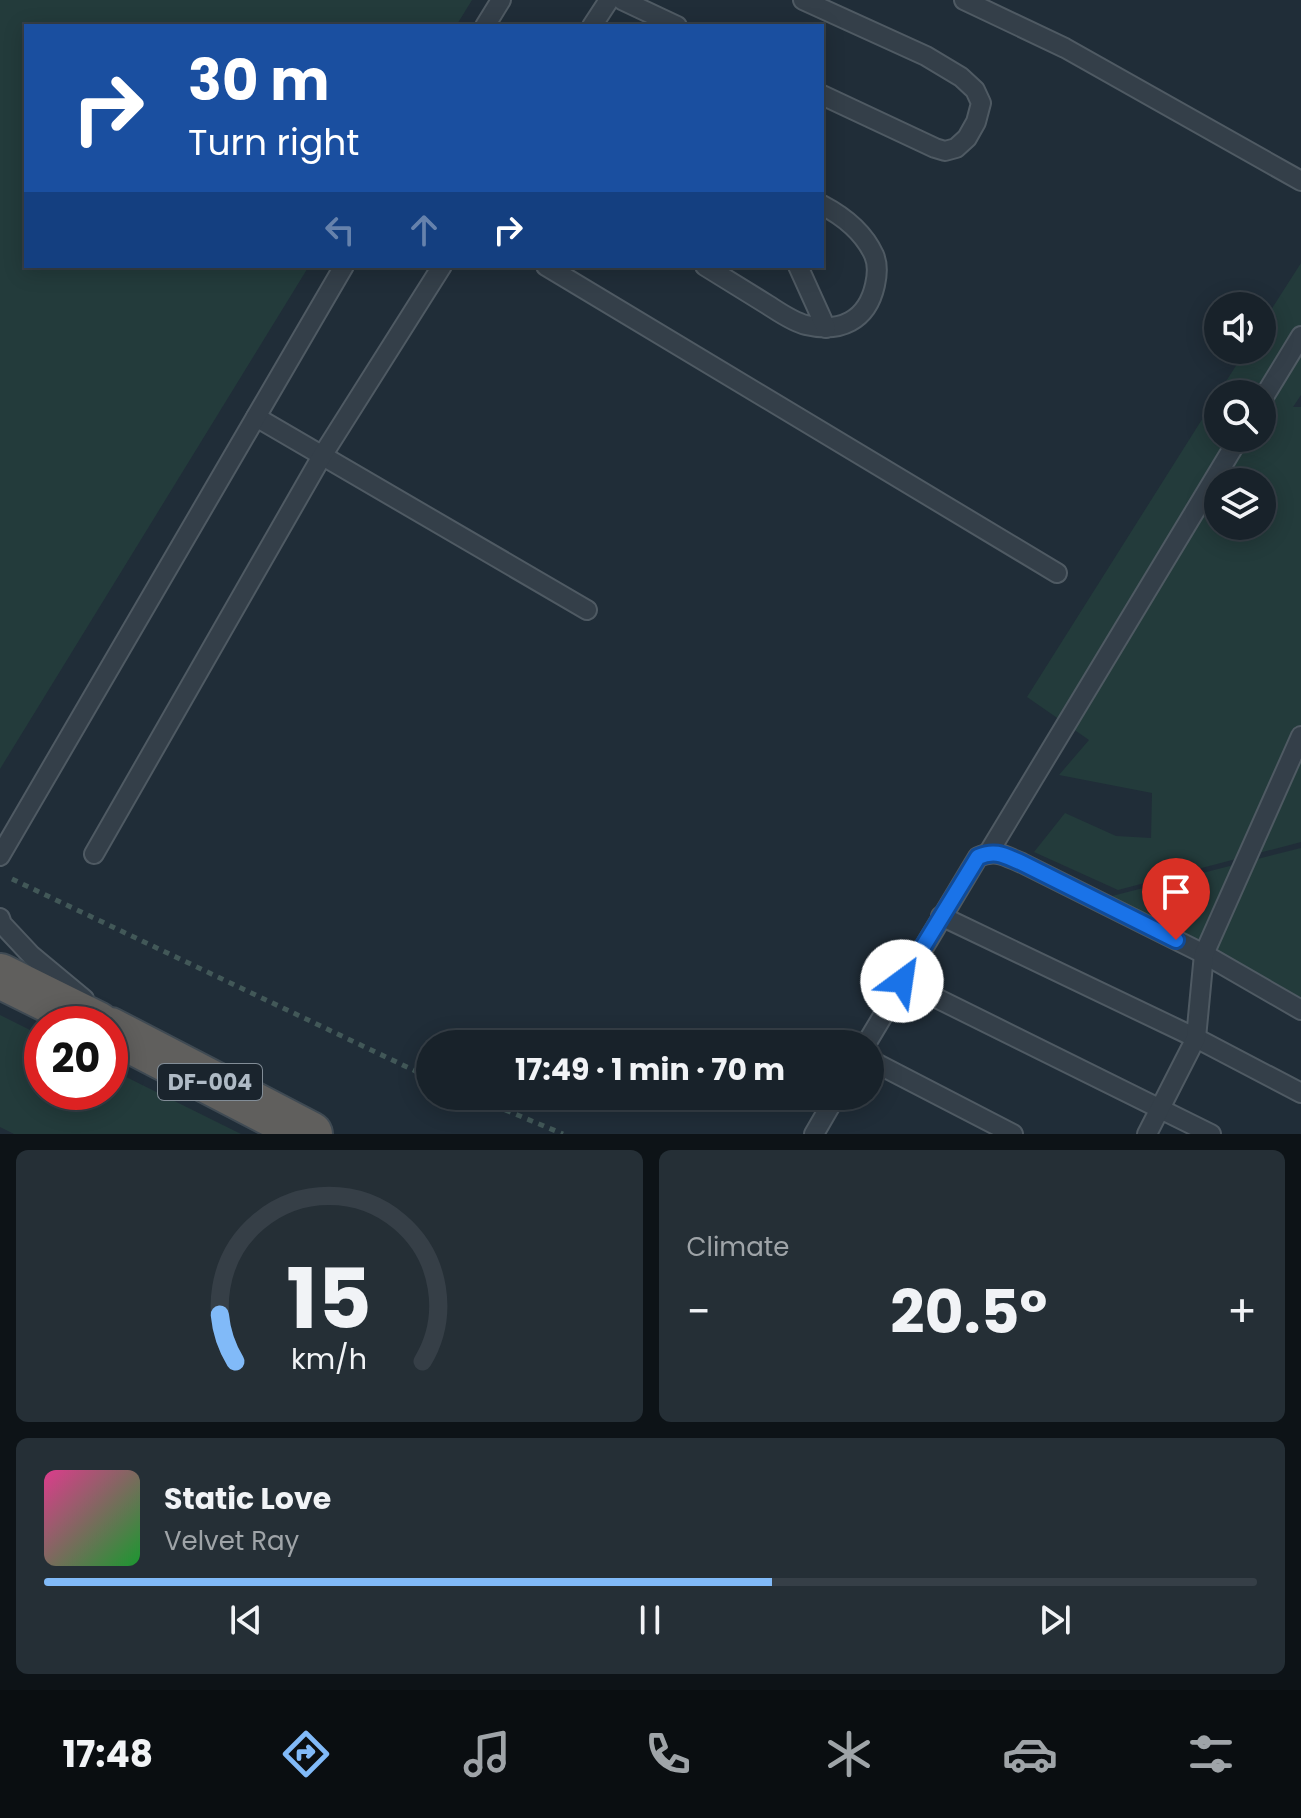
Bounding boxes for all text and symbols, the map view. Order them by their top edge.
text: 30 m [188,41,330,120]
icon: right [56,56,160,160]
text: Turn right [188,117,359,168]
icon: left [318,208,362,252]
icon: ahead [402,208,446,252]
icon: right [486,208,530,252]
map controls [1204,292,1276,540]
button: sound [1204,292,1276,364]
button: search [1204,380,1276,452]
button: layers [1204,468,1276,540]
pin [1142,858,1210,940]
icon: arrive [1154,870,1198,914]
position arrow [860,939,944,1023]
speed limit sign: 20 [24,1006,128,1110]
text: 17:49 · 1 min · 70 m [515,1048,785,1091]
road number: DF-004 [158,1064,262,1100]
text: Climate [687,1229,789,1265]
text: 15 [287,1241,372,1357]
text: 20.5° [890,1270,1047,1354]
text: − [687,1281,711,1342]
text: + [1227,1281,1257,1342]
text: km/h [291,1339,367,1379]
text: Static Love [164,1477,331,1520]
text: Velvet Ray [164,1523,299,1559]
icon: previous [224,1598,268,1642]
icon: pause [628,1598,672,1642]
icon: next [1033,1598,1077,1642]
icon: directions [278,1726,334,1782]
icon: music [459,1726,515,1782]
icon: phone [640,1726,696,1782]
icon: climate [821,1726,877,1782]
icon: car [1002,1726,1058,1782]
icon: filters [1183,1726,1239,1782]
text: 17:48 [62,1729,153,1780]

